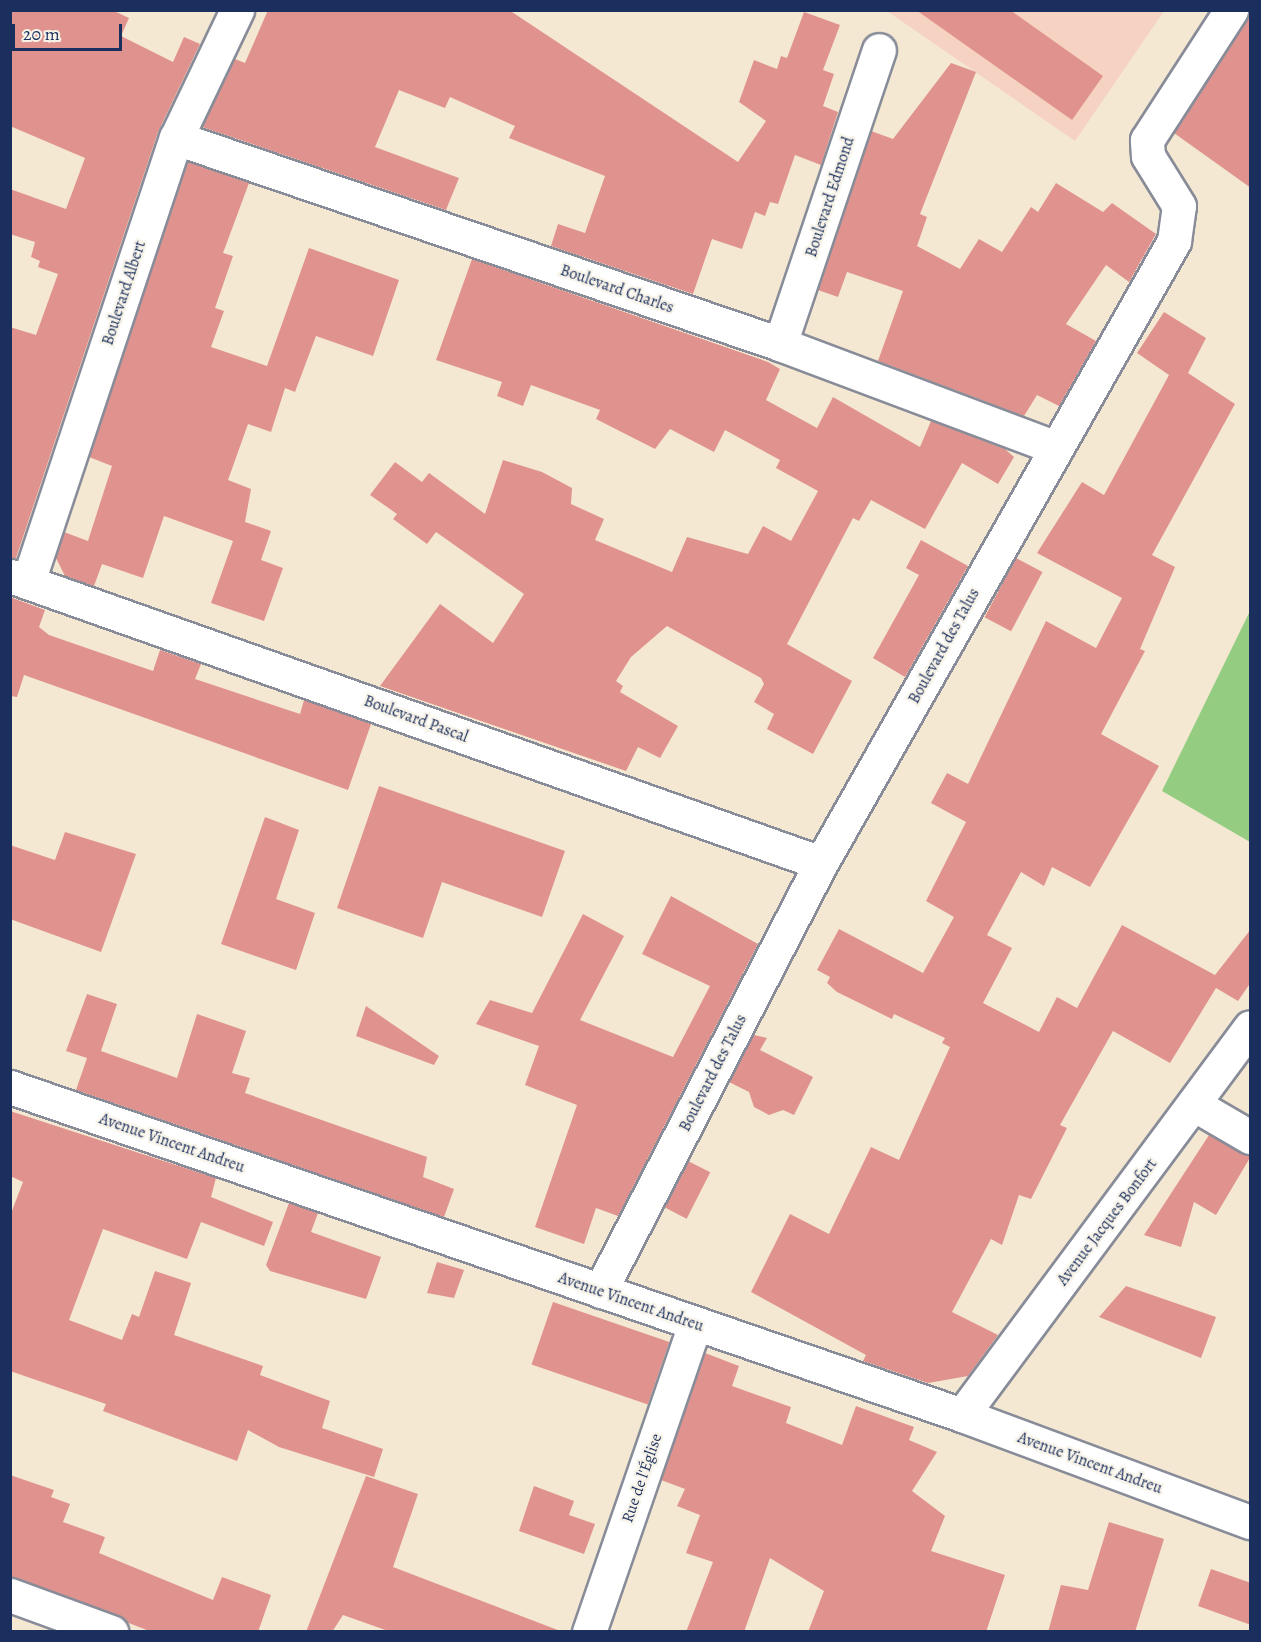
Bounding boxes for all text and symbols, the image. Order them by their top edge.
scale bar [15,12,124,50]
text: 20 m [23,22,60,46]
street label: Boulevard Edmond [801,134,859,260]
street label: Boulevard Albert [98,238,150,348]
street label: Boulevard Charles [558,261,676,317]
street label: Boulevard des Talus [904,585,984,707]
street label: Boulevard Pascal [361,691,471,747]
street label: Boulevard des Talus [675,1011,751,1135]
street label: Avenue Vincent Andreu [97,1109,247,1177]
street label: Avenue Jacques Bonfort [1053,1155,1161,1289]
street label: Avenue Vincent Andreu [556,1268,706,1336]
street label: Avenue Vincent Andreu [1015,1428,1165,1498]
street label: Rue de l'Église [618,1431,666,1525]

